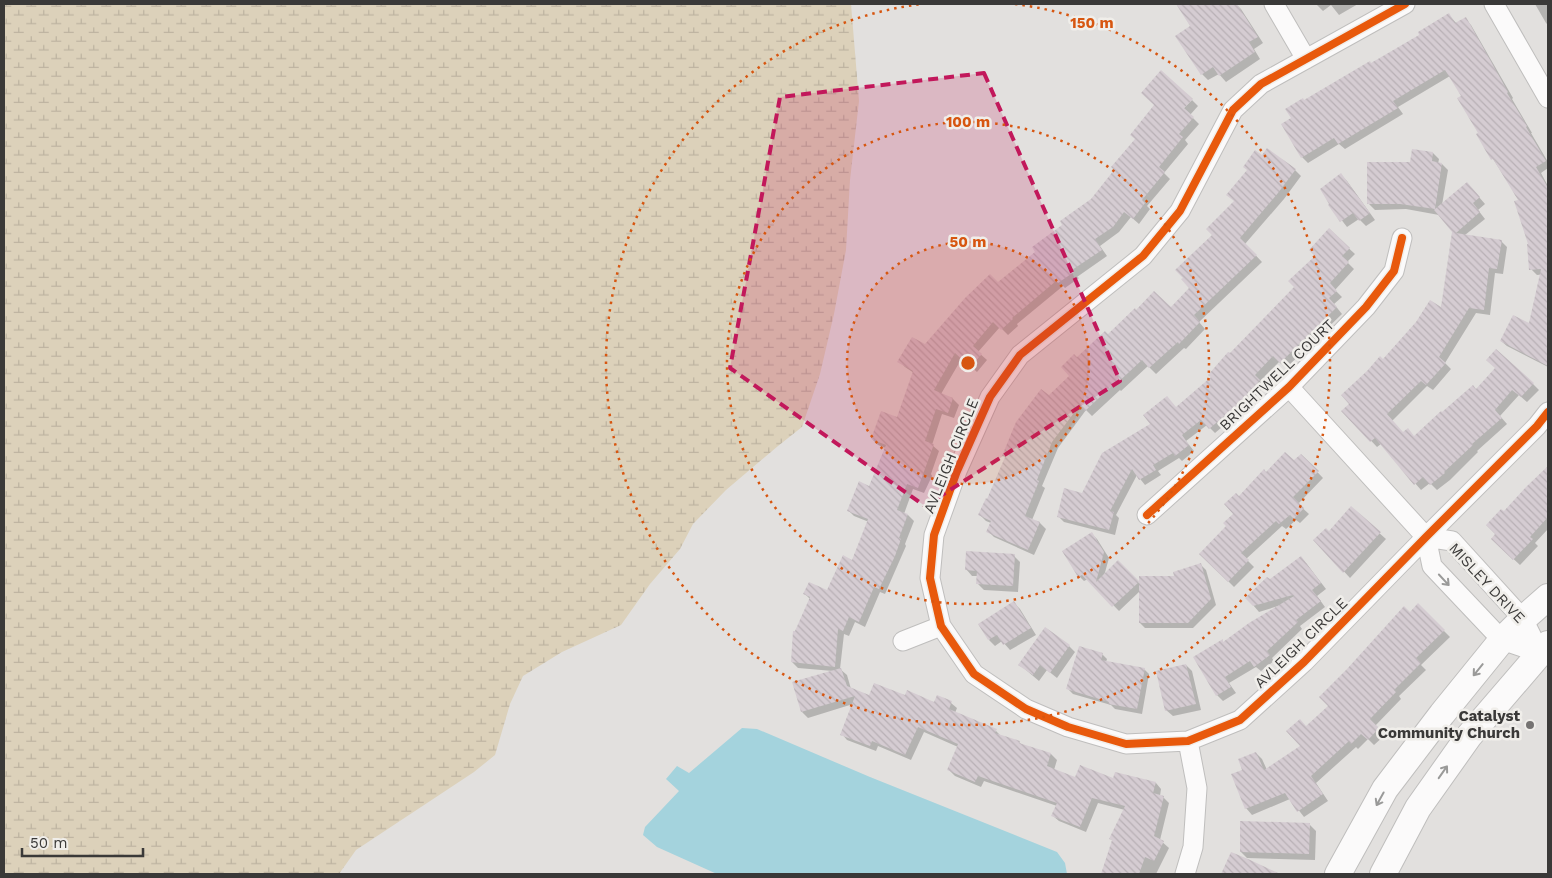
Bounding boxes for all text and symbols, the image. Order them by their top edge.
text: 150 m [1070,14,1114,32]
text: 100 m [946,113,990,131]
text: 50 m [950,233,986,251]
street label: BRIGHTWELL COURT [1216,316,1338,434]
centre of rings [959,354,977,372]
street label: AVLEIGH CIRCLE [920,396,982,516]
street label: MISLEY DRIVE [1445,539,1529,627]
one-way arrow [1438,573,1450,586]
street label: AVLEIGH CIRCLE [1251,594,1351,692]
one-way arrow [1473,663,1484,676]
place label: Catalyst Community Church [1378,707,1520,742]
marker: Catalyst Community Church [1524,719,1536,731]
one-way arrow [1438,765,1448,779]
one-way arrow [1375,791,1385,806]
scale bar [22,826,144,858]
text: 50 m [30,834,67,852]

